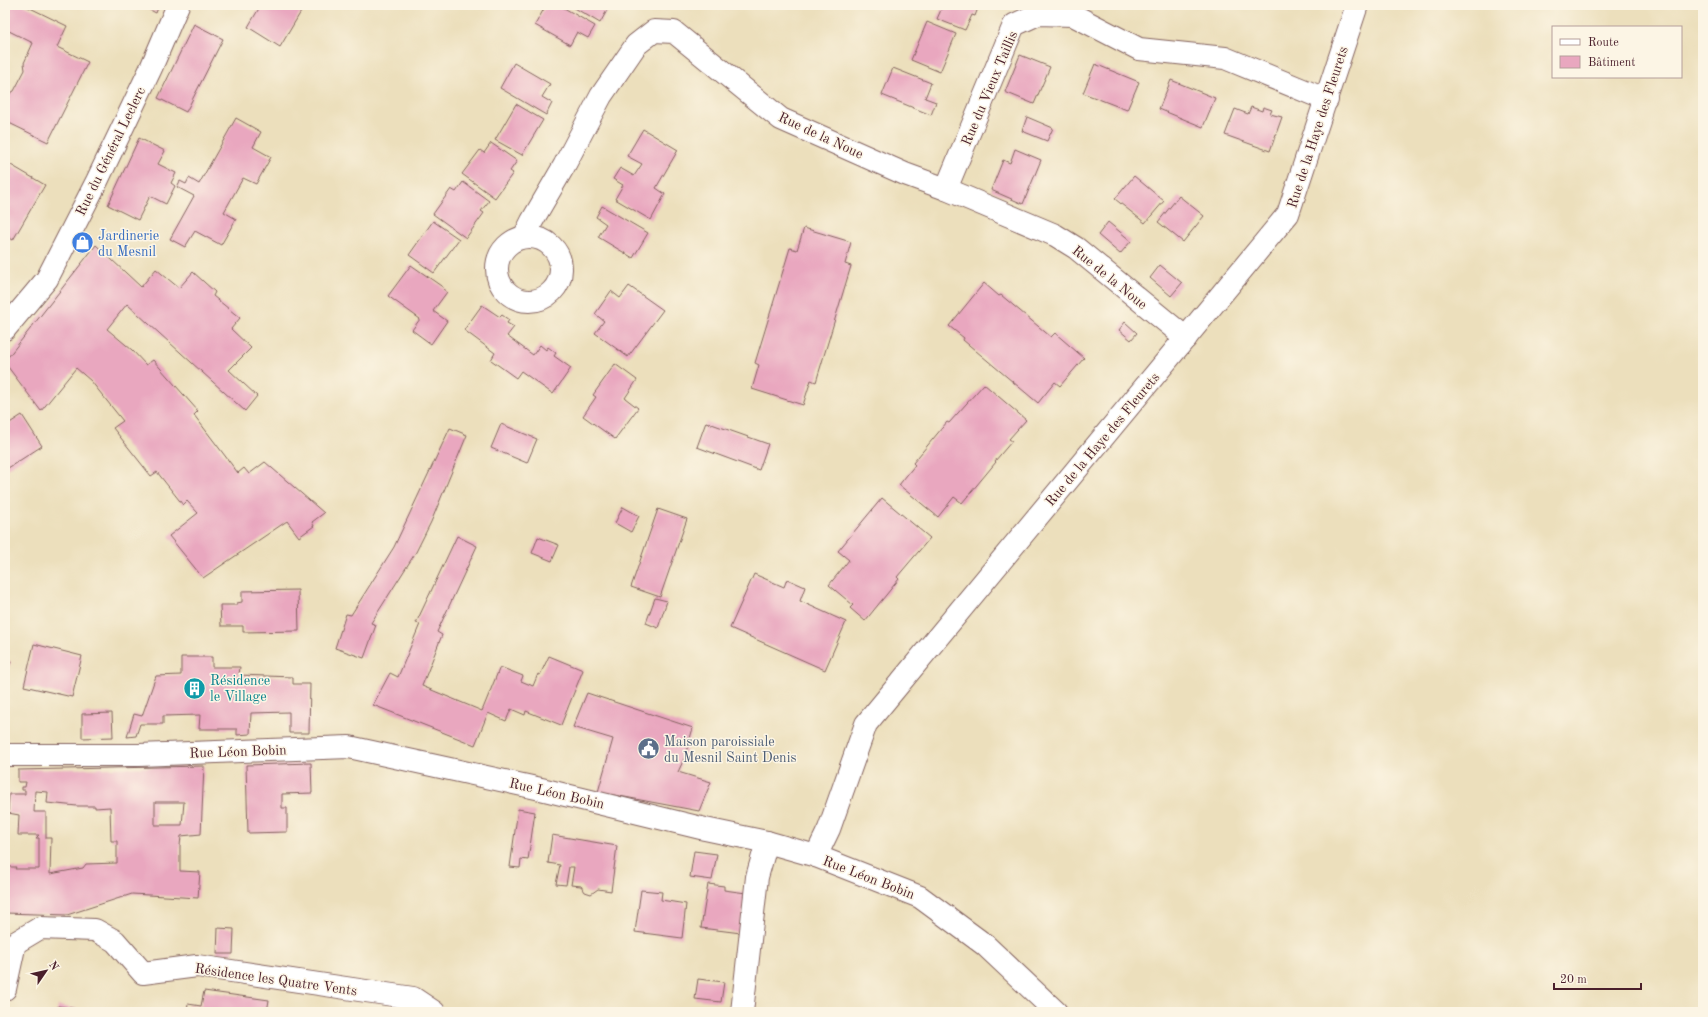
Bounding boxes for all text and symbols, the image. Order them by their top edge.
legend [1552,26,1682,78]
street label: Rue du Vieux Taillis [959,29,1020,148]
text: Route [1588,37,1619,49]
street label: Rue de la Haye des Fleurets [1285,45,1351,210]
text: Bâtiment [1588,57,1635,69]
street label: Rue du Général Leclerc [74,85,148,218]
street label: Rue de la Noue [776,110,865,162]
place label: Jardinerie du Mesnil [98,229,159,259]
shop icon: Jardinerie du Mesnil [69,230,95,256]
street label: Rue de la Noue [1069,243,1149,312]
street label: Rue de la Haye des Fleurets [1043,370,1162,509]
place label: Résidence le Village [210,674,270,704]
building icon: Résidence le Village [182,675,208,701]
place label: Maison paroissiale du Mesnil Saint Denis [664,735,797,765]
public building icon: Maison paroissiale du Mesnil Saint Denis [635,736,661,762]
street label: Rue Léon Bobin [189,743,287,761]
street label: Rue Léon Bobin [508,776,606,812]
street label: Rue Léon Bobin [821,854,917,902]
north arrow [26,951,66,991]
text: N [46,960,60,973]
street label: Résidence les Quatre Vents [194,962,358,998]
scale bar [1554,965,1641,991]
text: 20 m [1560,974,1587,986]

